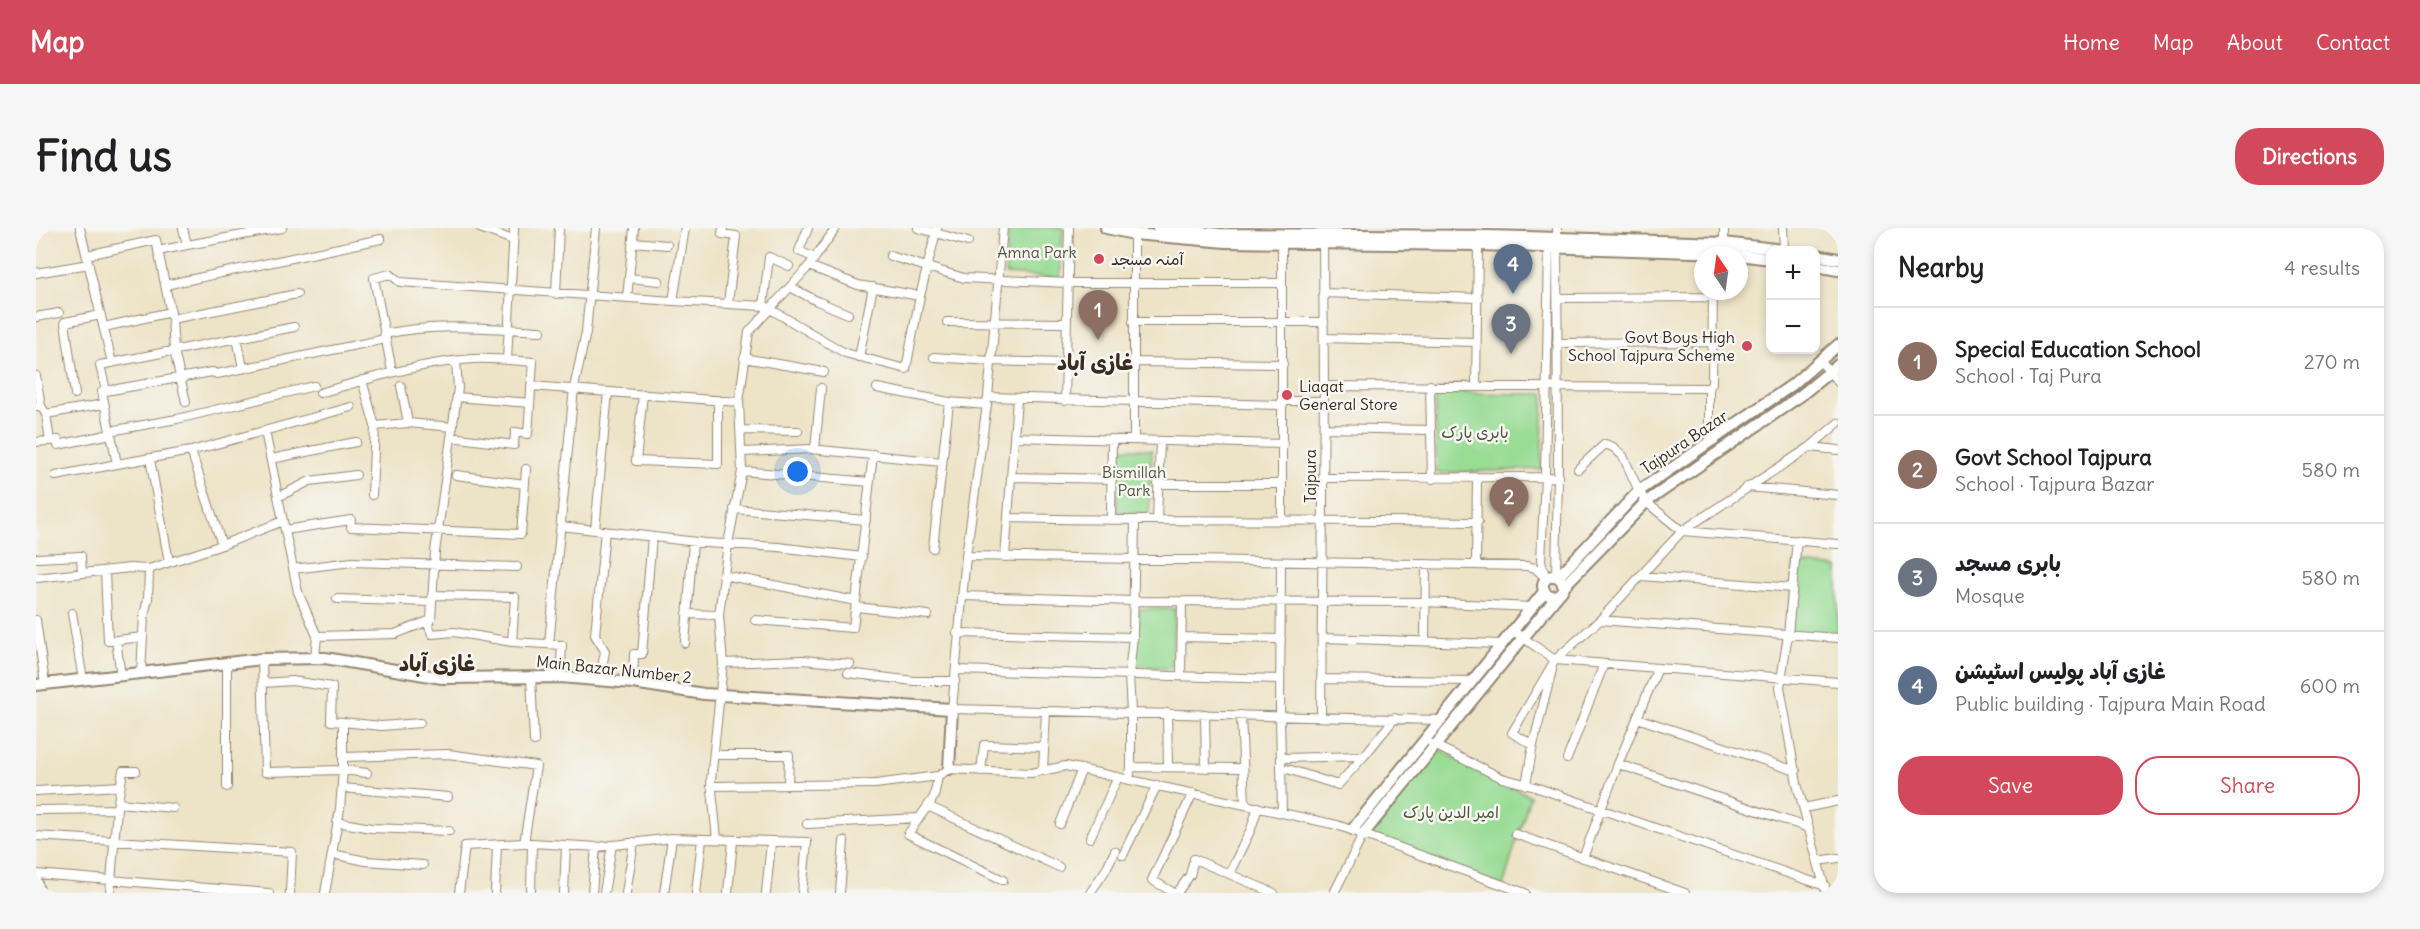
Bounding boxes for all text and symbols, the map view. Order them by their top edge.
text: Map [30,24,84,60]
text: Home [2063,29,2120,56]
text: Map [2153,29,2194,56]
text: About [2227,29,2283,56]
text: Contact [2316,29,2390,56]
button: Directions [2235,128,2384,185]
text: Find us [36,130,172,182]
park label: Amna Park [997,242,1077,262]
pin: 4 [1494,244,1532,294]
north arrow [1694,246,1748,300]
map controls [1766,246,1820,354]
button: + [1766,246,1820,300]
place label: آمنہ مسجد [1111,249,1184,269]
text: Nearby [1898,251,1984,284]
marker: آمنہ مسجد [1092,252,1106,266]
text: 4 results [2284,255,2360,280]
pin: 1 [1078,291,1118,340]
button: − [1766,300,1820,354]
pin: 3 [1492,304,1530,354]
place label: Govt Boys High School Tajpura Scheme [1568,327,1735,365]
text: Special Education School [1955,335,2201,363]
marker: Govt Boys High School Tajpura Scheme [1740,339,1754,353]
district label: غازى آباد [1057,348,1133,376]
text: 1 [1914,349,1921,374]
text: 270 m [2304,349,2360,374]
text: School · Taj Pura [1955,363,2102,388]
place label: Liaqat General Store [1299,376,1398,414]
marker: Liaqat General Store [1280,388,1294,402]
street label: Tajpura Bazar [1637,405,1732,478]
park label: بابری پارک [1441,422,1509,443]
text: Govt School Tajpura [1955,443,2152,471]
street label: Tajpura [1300,449,1320,503]
your location [783,457,812,486]
text: 2 [1912,457,1923,482]
text: 580 m [2302,457,2360,482]
park label: Bismillah Park [1102,462,1166,500]
text: School · Tajpura Bazar [1955,471,2155,496]
pin: 2 [1490,478,1528,527]
text: بابری مسجد [1955,549,2061,577]
text: 3 [1912,565,1923,590]
text: 580 m [2302,565,2360,590]
text: Mosque [1955,583,2025,608]
district label: غازى آباد [399,649,475,677]
street label: Main Bazar Number 2 [535,651,693,687]
text: غازی آباد پولیس اسٹیشن [1955,657,2165,685]
text: 4 [1912,673,1923,698]
text: 600 m [2300,673,2360,698]
text: Public building · Tajpura Main Road [1955,691,2266,716]
button: Save [1898,756,2123,815]
button: Share [2135,756,2360,815]
park label: امیر الدین پارک [1403,802,1499,823]

